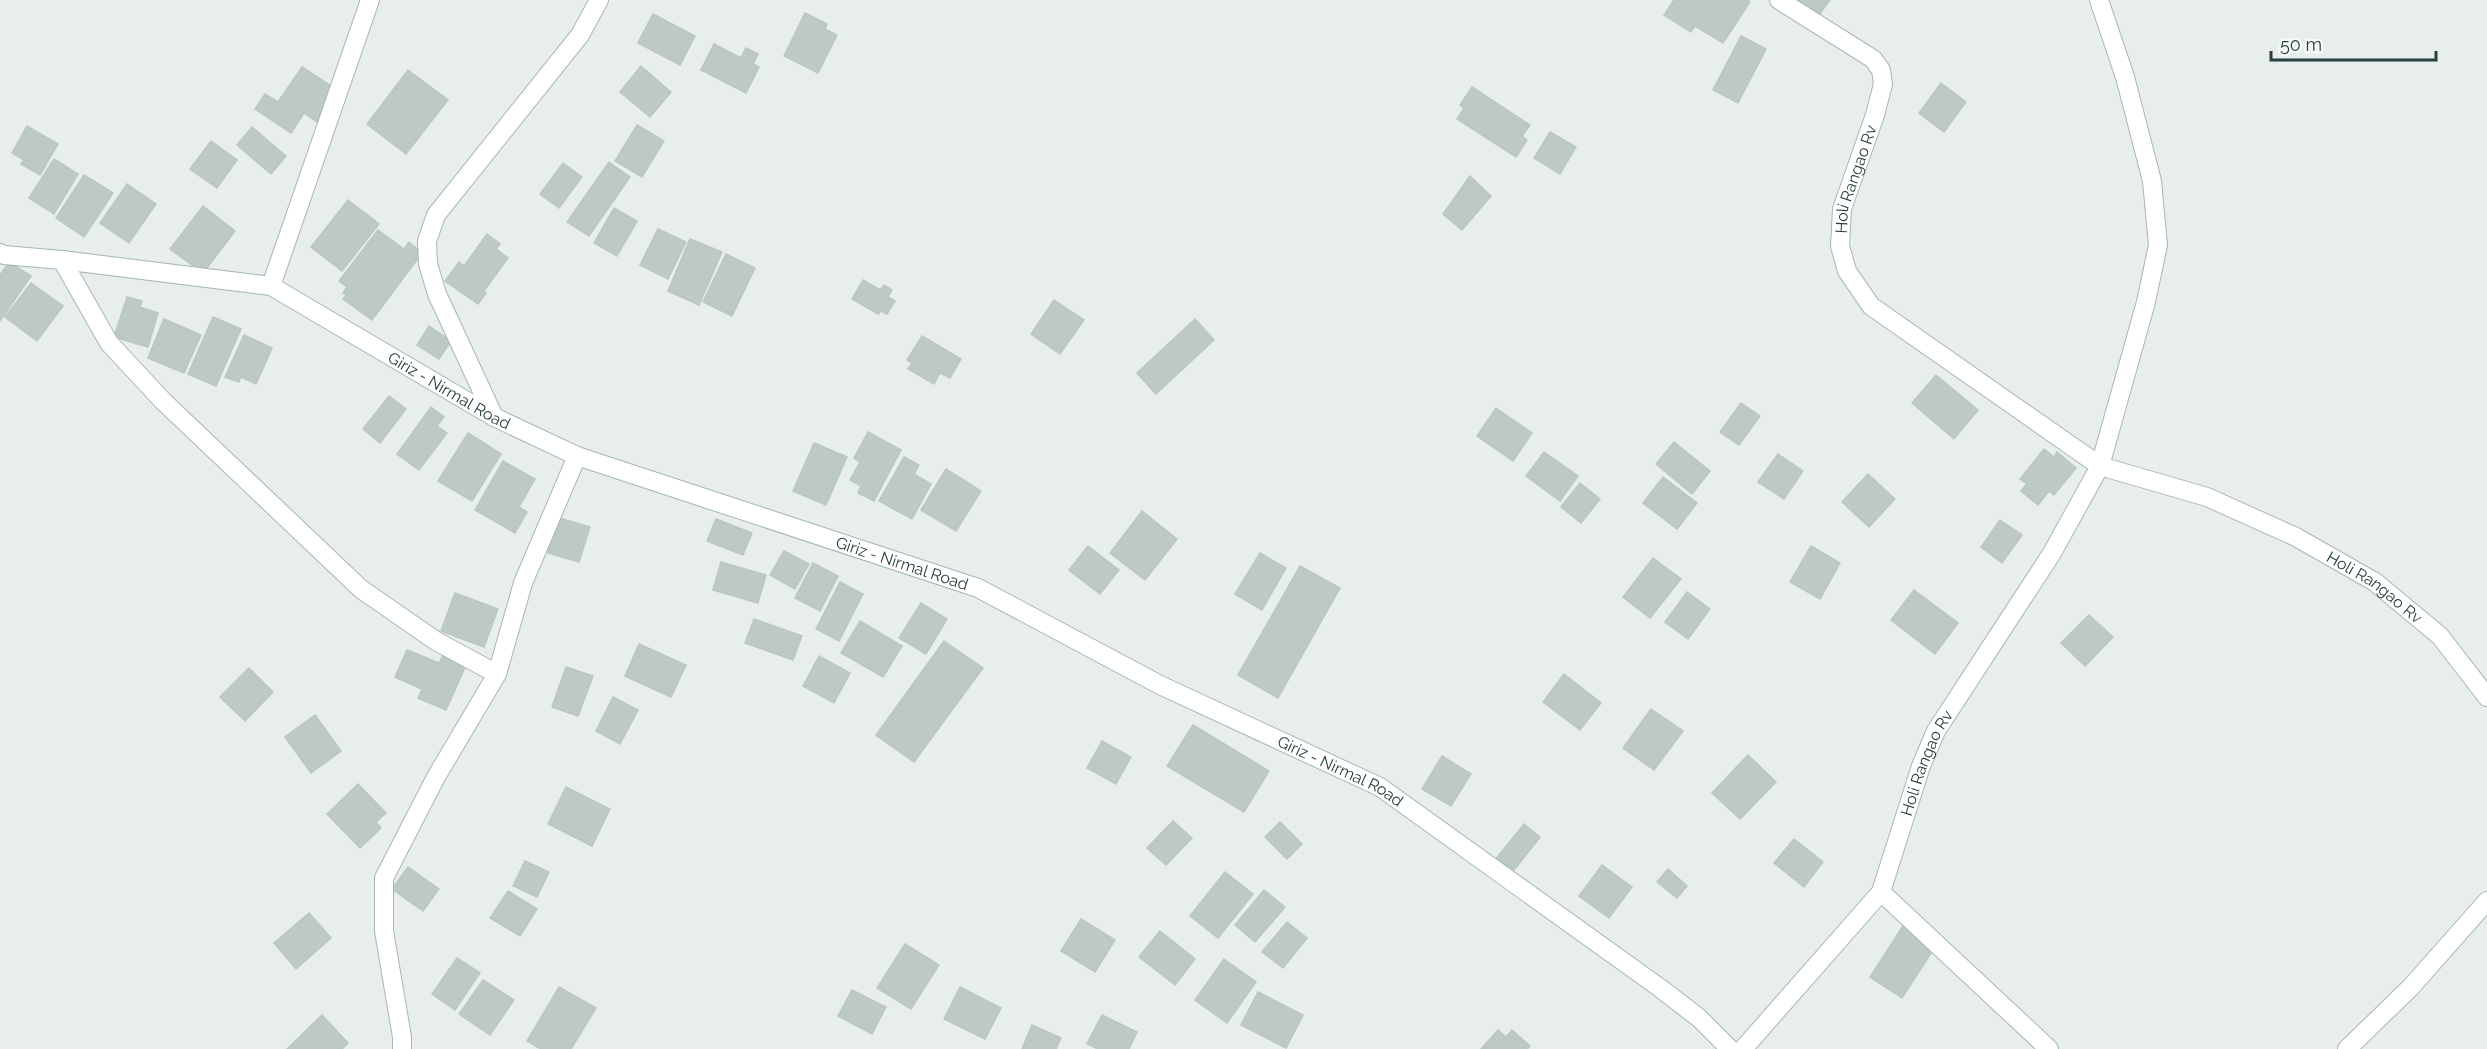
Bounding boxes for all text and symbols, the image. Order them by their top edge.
scale bar [2271,24,2436,62]
text: 50 m [2280,34,2322,55]
street label: Holi Rangao Rv [1832,122,1881,234]
street label: Giriz - Nirmal Road [385,348,513,433]
street label: Giriz - Nirmal Road [833,533,971,594]
street label: Holi Rangao Rv [2323,548,2426,628]
street label: Holi Rangao Rv [1897,706,1957,818]
street label: Giriz - Nirmal Road [1275,732,1407,811]

